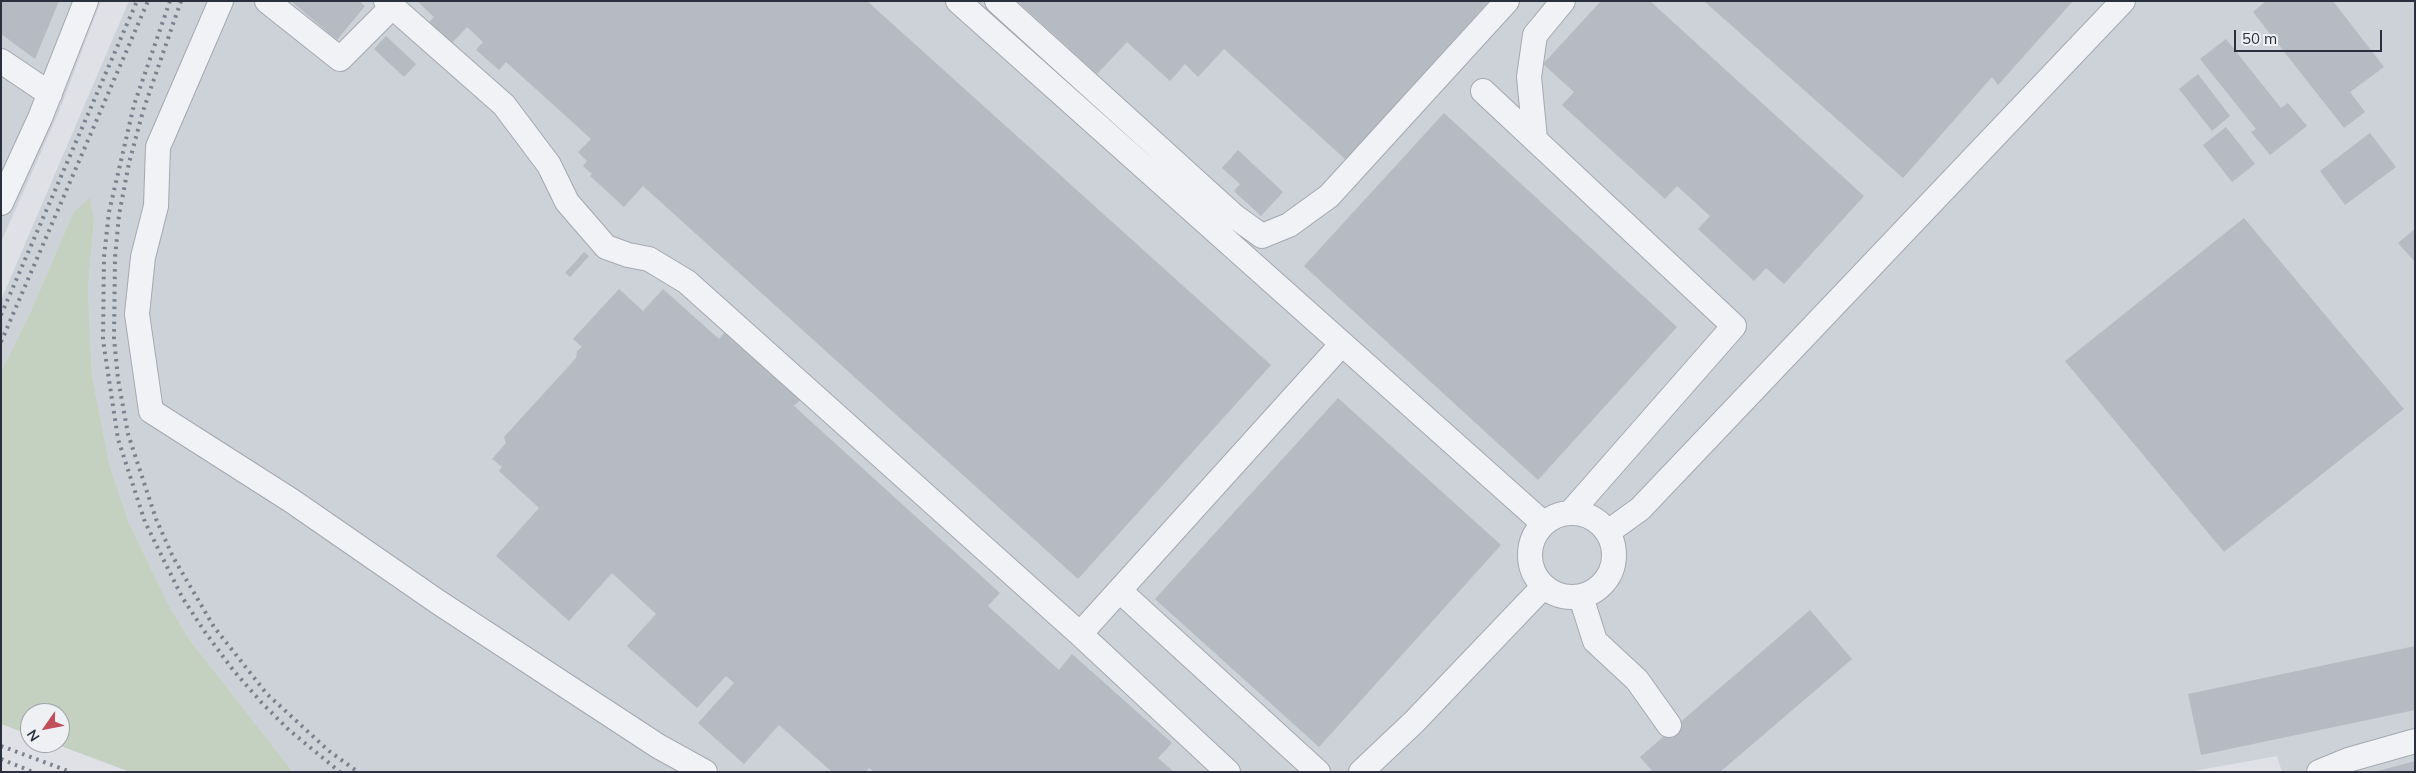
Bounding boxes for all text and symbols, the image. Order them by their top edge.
scale bar [2236,20,2384,52]
text: 50 m [2242,29,2277,48]
north arrow [20,703,70,753]
text: N [23,726,44,745]

